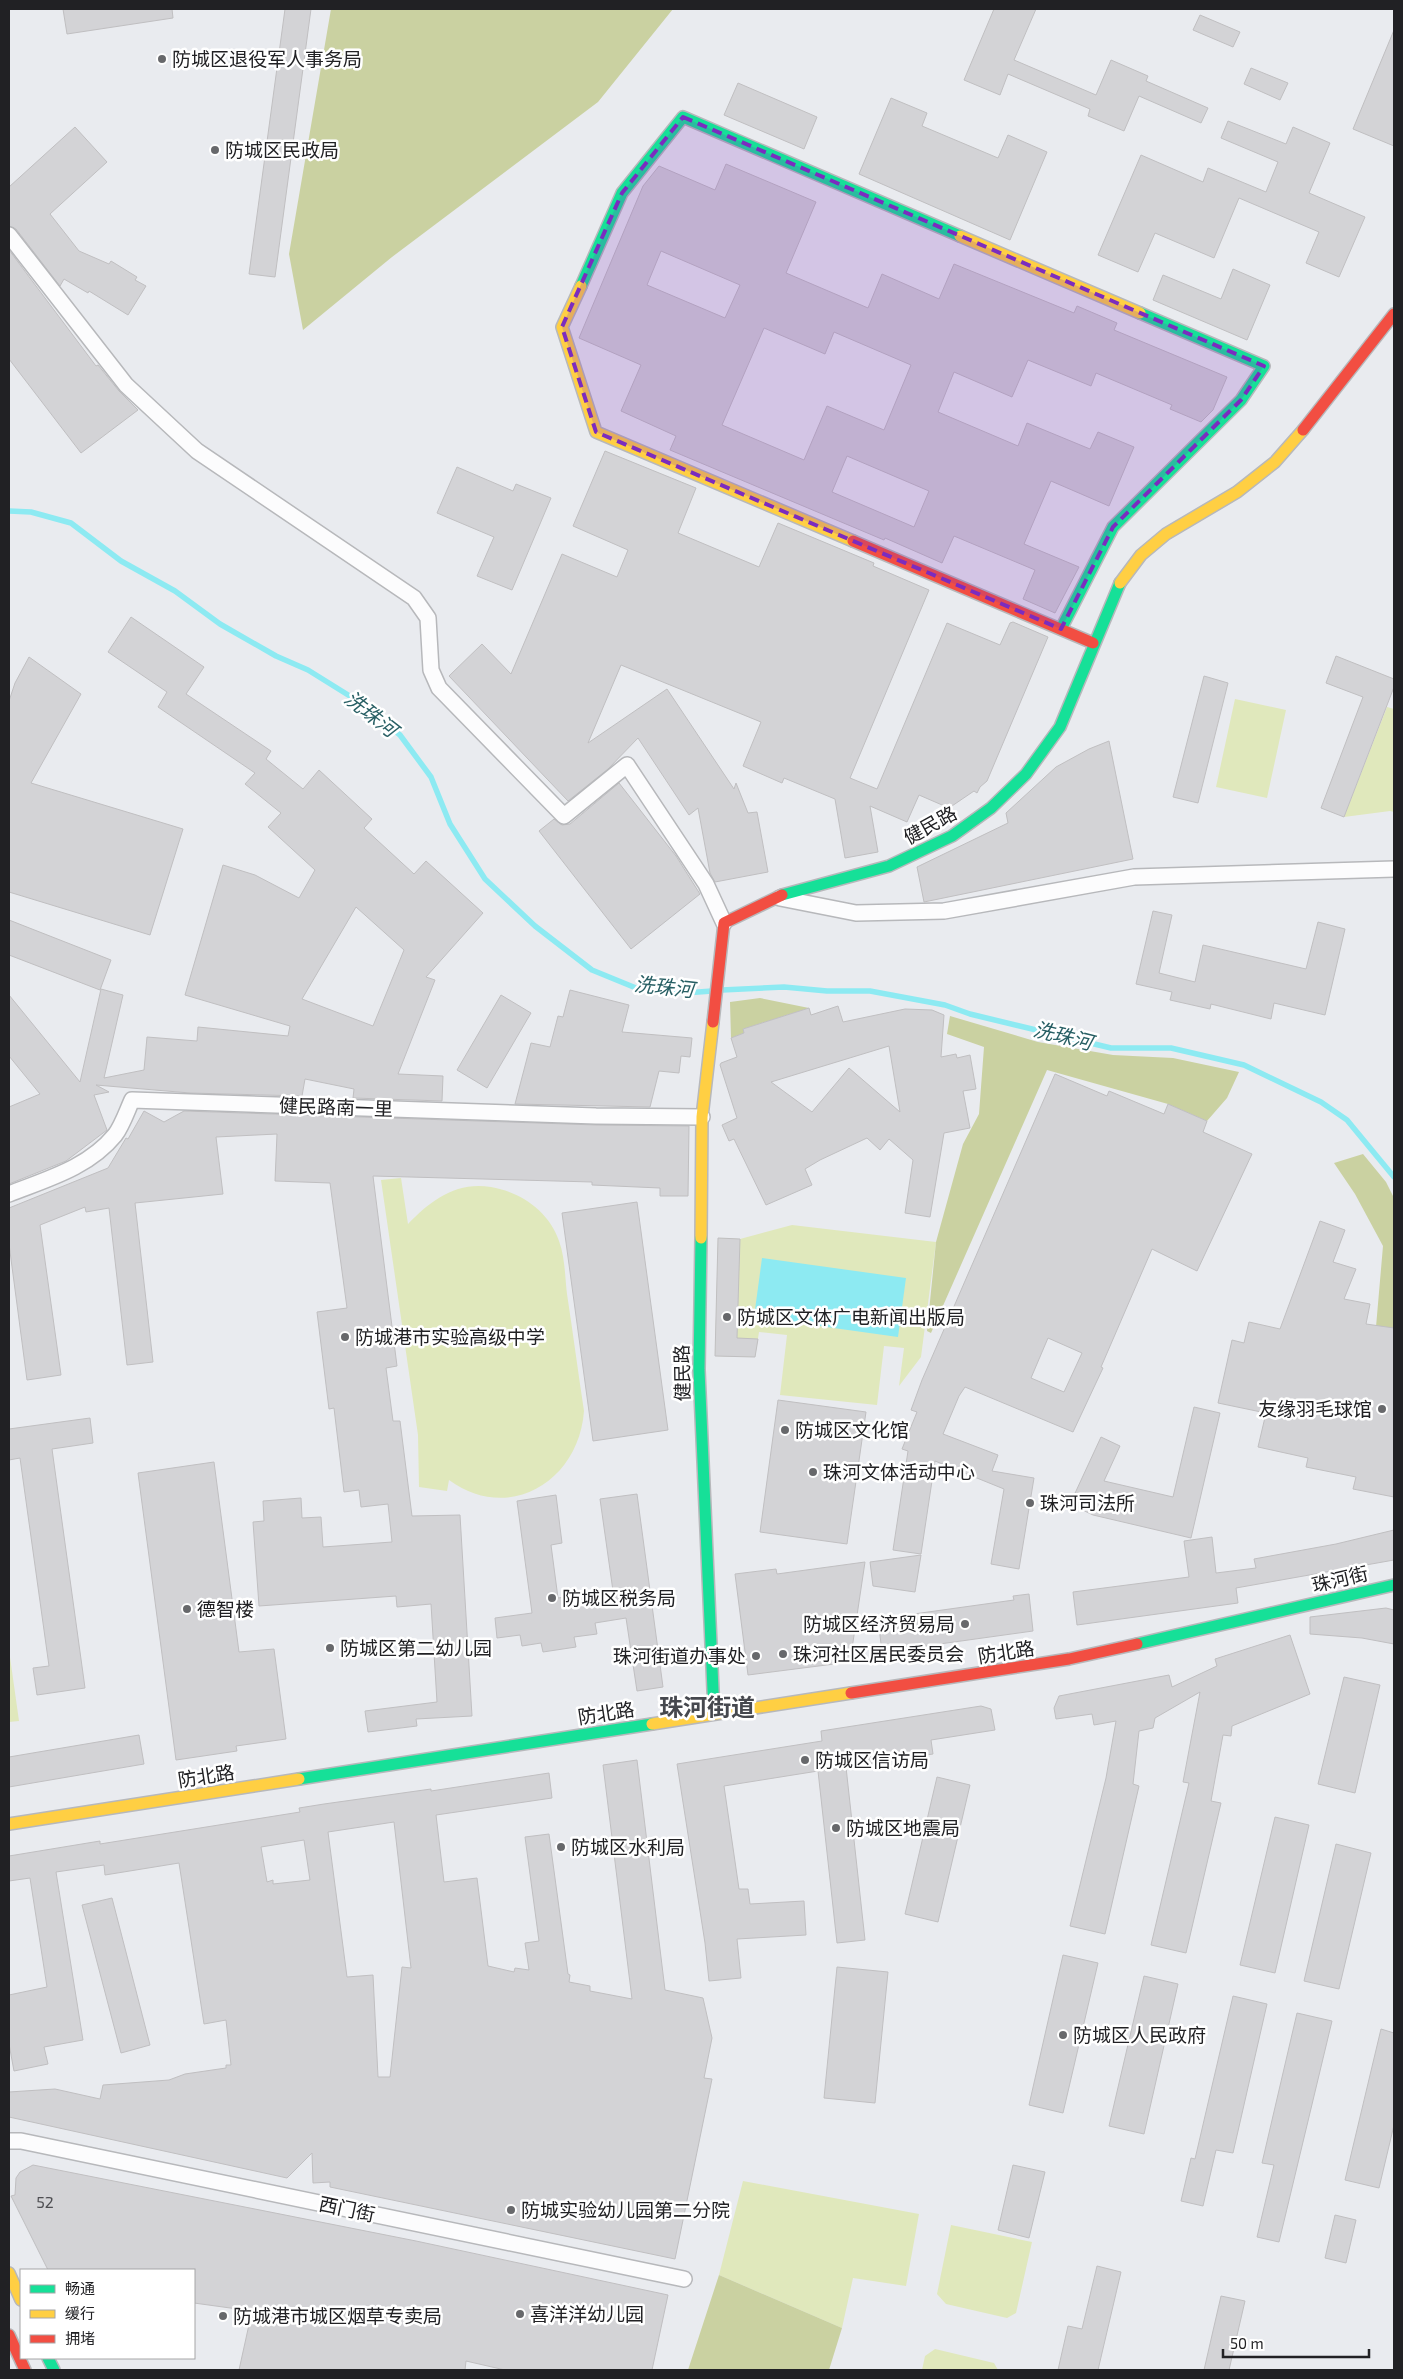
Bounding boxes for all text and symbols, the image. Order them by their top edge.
place label: 防城区退役军人事务局 [172,47,362,70]
marker: 防城区退役军人事务局 [156,53,168,65]
place label: 防城区民政局 [225,138,339,161]
marker: 防城区民政局 [209,144,221,156]
water label: 洗珠河 [341,685,406,744]
street label: 健民路 [899,801,960,848]
water label: 洗珠河 [633,971,699,1001]
water label: 洗珠河 [1031,1016,1099,1055]
street label: 健民路南一里 [279,1093,393,1120]
place label: 防城区文体广电新闻出版局 [737,1305,965,1328]
marker: 防城区文体广电新闻出版局 [721,1311,733,1323]
place label: 防城港市实验高级中学 [355,1325,545,1348]
marker: 防城港市实验高级中学 [339,1331,351,1343]
street label: 健民路 [670,1344,693,1402]
place label: 友缘羽毛球馆 [1258,1397,1372,1420]
marker: 友缘羽毛球馆 [1376,1403,1388,1415]
place label: 防城区文化馆 [795,1418,909,1441]
marker: 防城区文化馆 [779,1424,791,1436]
place label: 珠河文体活动中心 [823,1460,975,1483]
marker: 珠河文体活动中心 [807,1466,819,1478]
place label: 珠河司法所 [1040,1491,1135,1514]
marker: 珠河司法所 [1024,1497,1036,1509]
street label: 珠河街 [1310,1561,1370,1596]
place label: 防城区税务局 [562,1586,676,1609]
marker: 防城区税务局 [546,1592,558,1604]
place label: 德智楼 [197,1597,254,1620]
marker: 德智楼 [181,1603,193,1615]
place label: 防城区经济贸易局 [803,1612,955,1635]
marker: 防城区经济贸易局 [959,1618,971,1630]
place label: 防城区第二幼儿园 [340,1636,492,1659]
street label: 防北路 [976,1636,1036,1667]
marker: 防城区第二幼儿园 [324,1642,336,1654]
place label: 珠河社区居民委员会 [793,1642,964,1665]
place label: 珠河街道办事处 [613,1644,746,1667]
marker: 珠河社区居民委员会 [777,1648,789,1660]
marker: 珠河街道办事处 [750,1650,762,1662]
district label: 珠河街道 [659,1692,755,1721]
street label: 防北路 [576,1697,636,1728]
place label: 防城区信访局 [815,1748,929,1771]
marker: 防城区信访局 [799,1754,811,1766]
street label: 防北路 [176,1760,236,1791]
place label: 防城区地震局 [846,1816,960,1839]
marker: 防城区地震局 [830,1822,842,1834]
place label: 防城区水利局 [571,1835,685,1858]
marker: 防城区水利局 [555,1841,567,1853]
place label: 防城区人民政府 [1073,2023,1206,2046]
marker: 防城区人民政府 [1057,2029,1069,2041]
street label: 西门街 [317,2191,377,2226]
house number: 52 [36,2192,54,2211]
place label: 防城实验幼儿园第二分院 [521,2198,730,2221]
marker: 防城实验幼儿园第二分院 [505,2204,517,2216]
legend [20,2269,195,2359]
text: 畅通 [65,2279,95,2297]
place label: 喜洋洋幼儿园 [530,2302,644,2325]
text: 缓行 [65,2304,95,2322]
place label: 防城港市城区烟草专卖局 [233,2304,442,2327]
marker: 喜洋洋幼儿园 [514,2308,526,2320]
marker: 防城港市城区烟草专卖局 [217,2310,229,2322]
scale bar [1223,2326,1369,2358]
text: 拥堵 [65,2329,95,2347]
text: 50 m [1230,2334,1264,2352]

